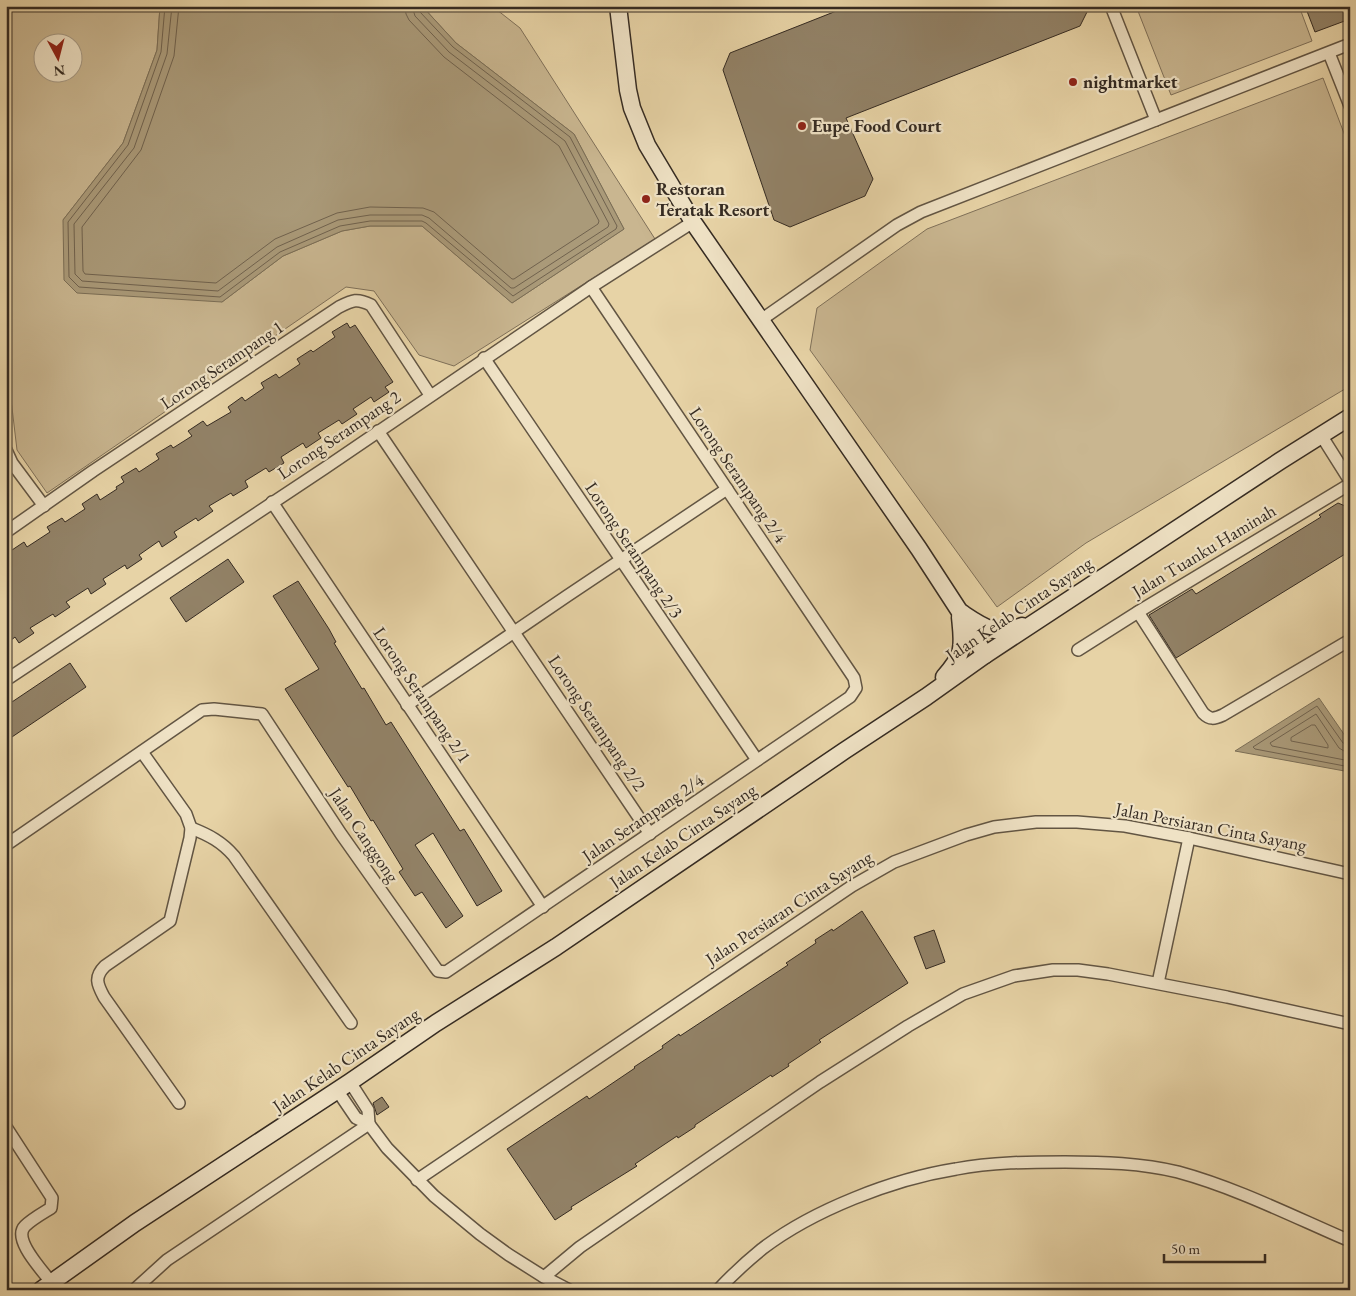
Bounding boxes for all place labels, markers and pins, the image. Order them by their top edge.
place label: nightmarket [1083,70,1178,93]
marker: nightmarket [1067,76,1079,88]
place label: Eupe Food Court [812,114,942,137]
marker: Eupe Food Court [796,120,808,132]
place label: Restoran Teratak Resort [656,177,770,221]
marker: Restoran Teratak Resort [640,193,652,205]

